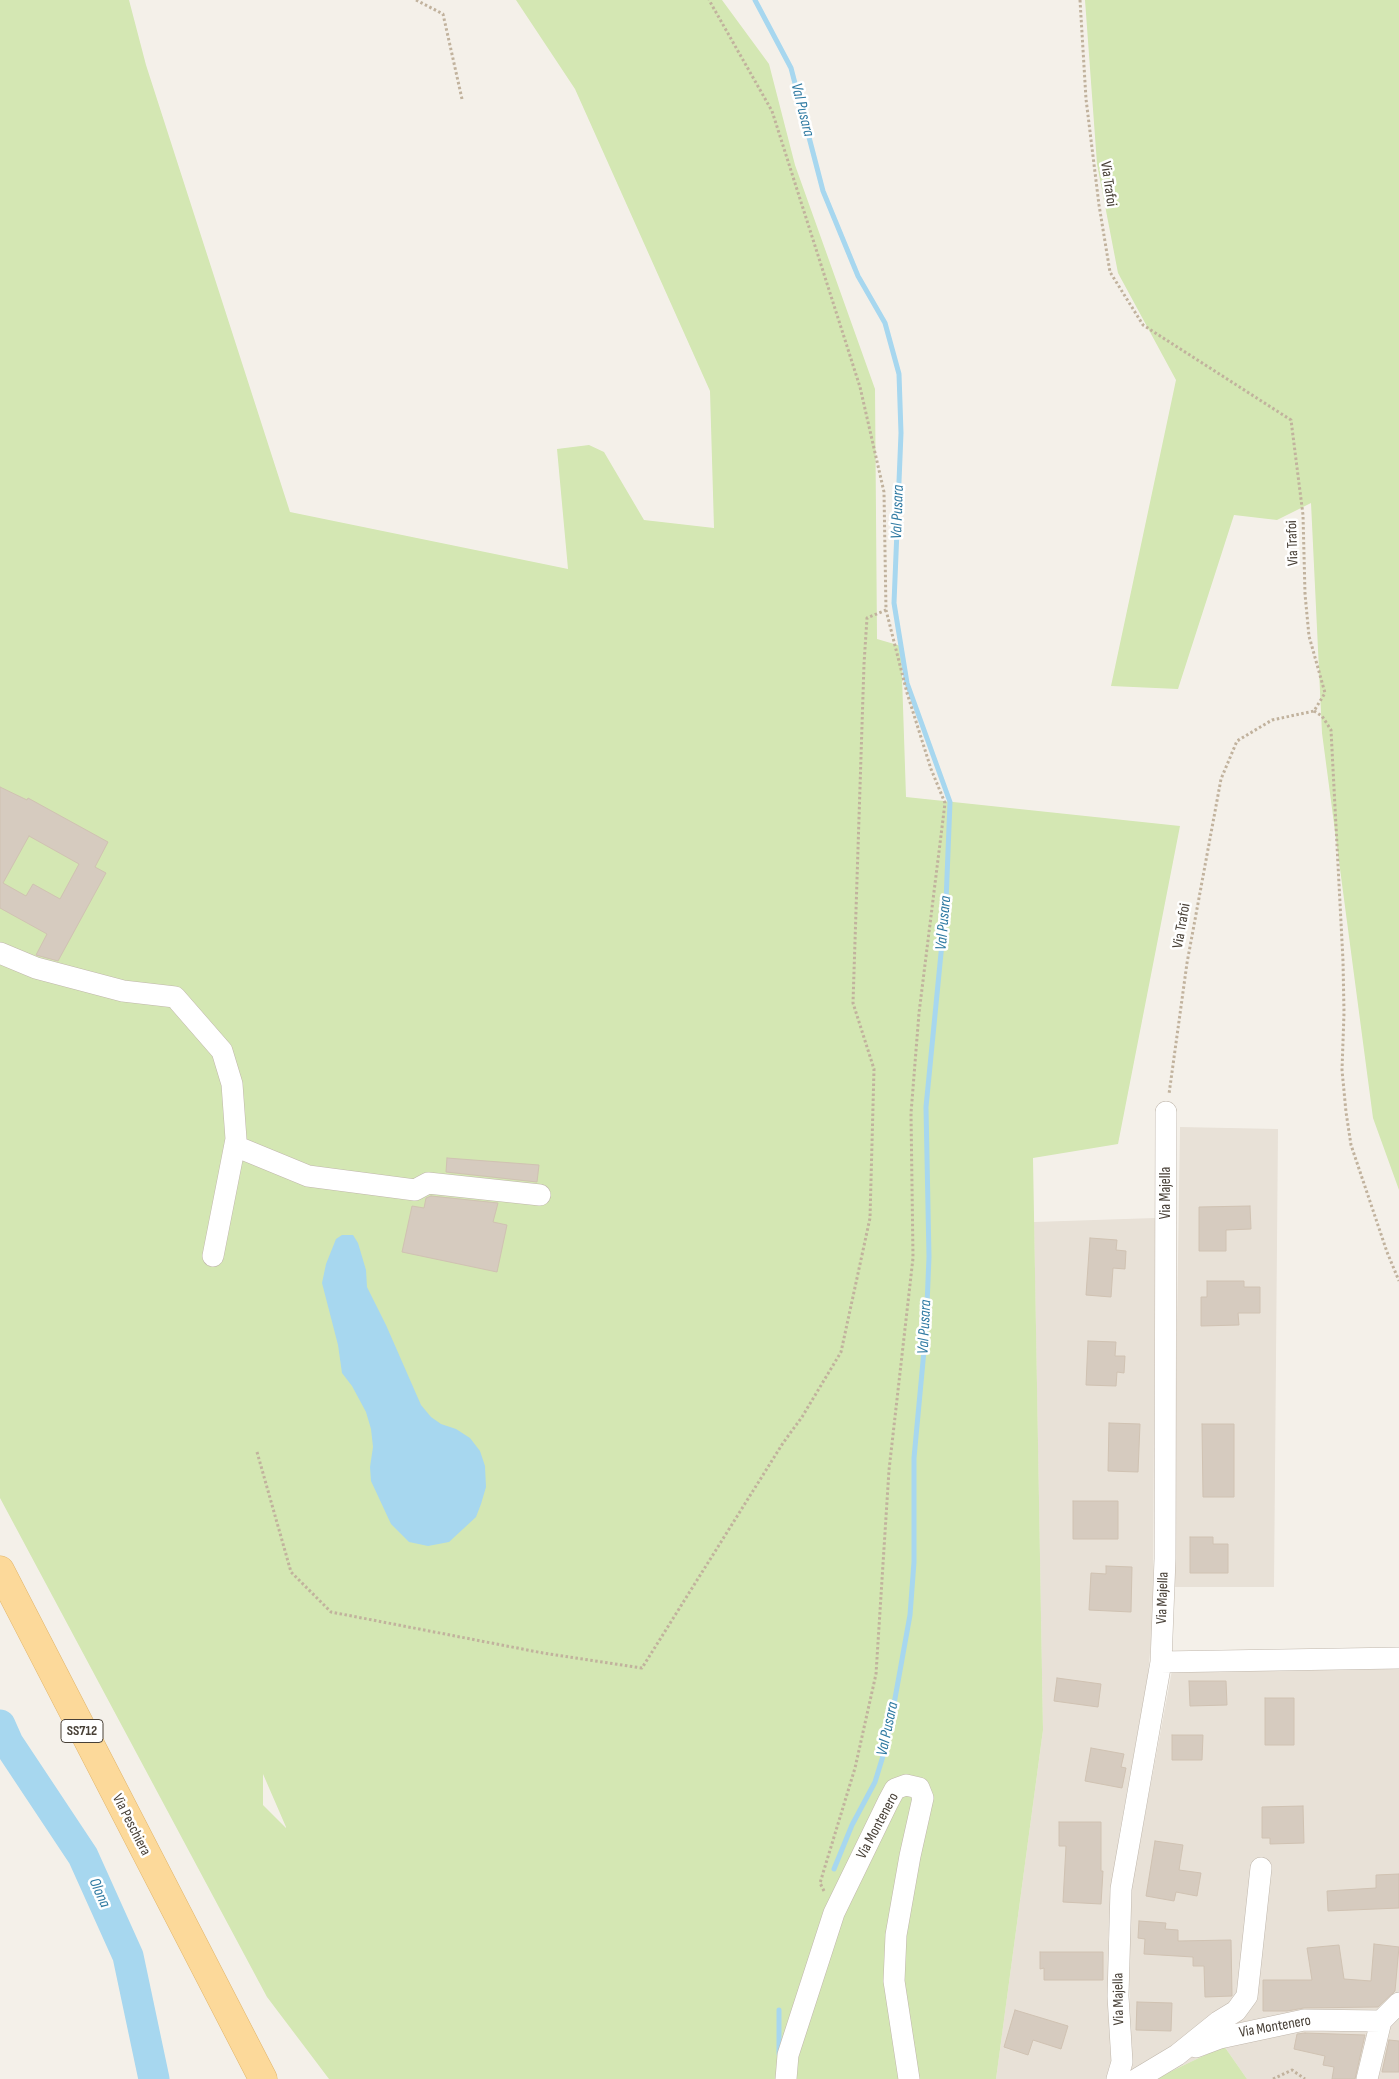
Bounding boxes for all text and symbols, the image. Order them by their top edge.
water label: Val Pusara [786,81,818,139]
street label: Via Trafoi [1096,160,1120,208]
water label: Val Pusara [887,484,909,540]
street label: Via Trafoi [1283,520,1303,566]
water label: Val Pusara [932,895,956,951]
street label: Via Trafoi [1169,902,1195,950]
street label: Via Majella [1157,1167,1175,1219]
water label: Val Pusara [914,1299,936,1355]
street label: Via Majella [1153,1571,1173,1625]
water label: Val Pusara [873,1700,903,1758]
road number: SS712 [61,1720,103,1742]
street label: Via Montenero [853,1790,903,1862]
street label: Via Peschiera [108,1791,154,1859]
water label: Olona [84,1875,114,1911]
street label: Via Majella [1110,1973,1128,2025]
street label: Via Montenero [1238,2012,1312,2042]

